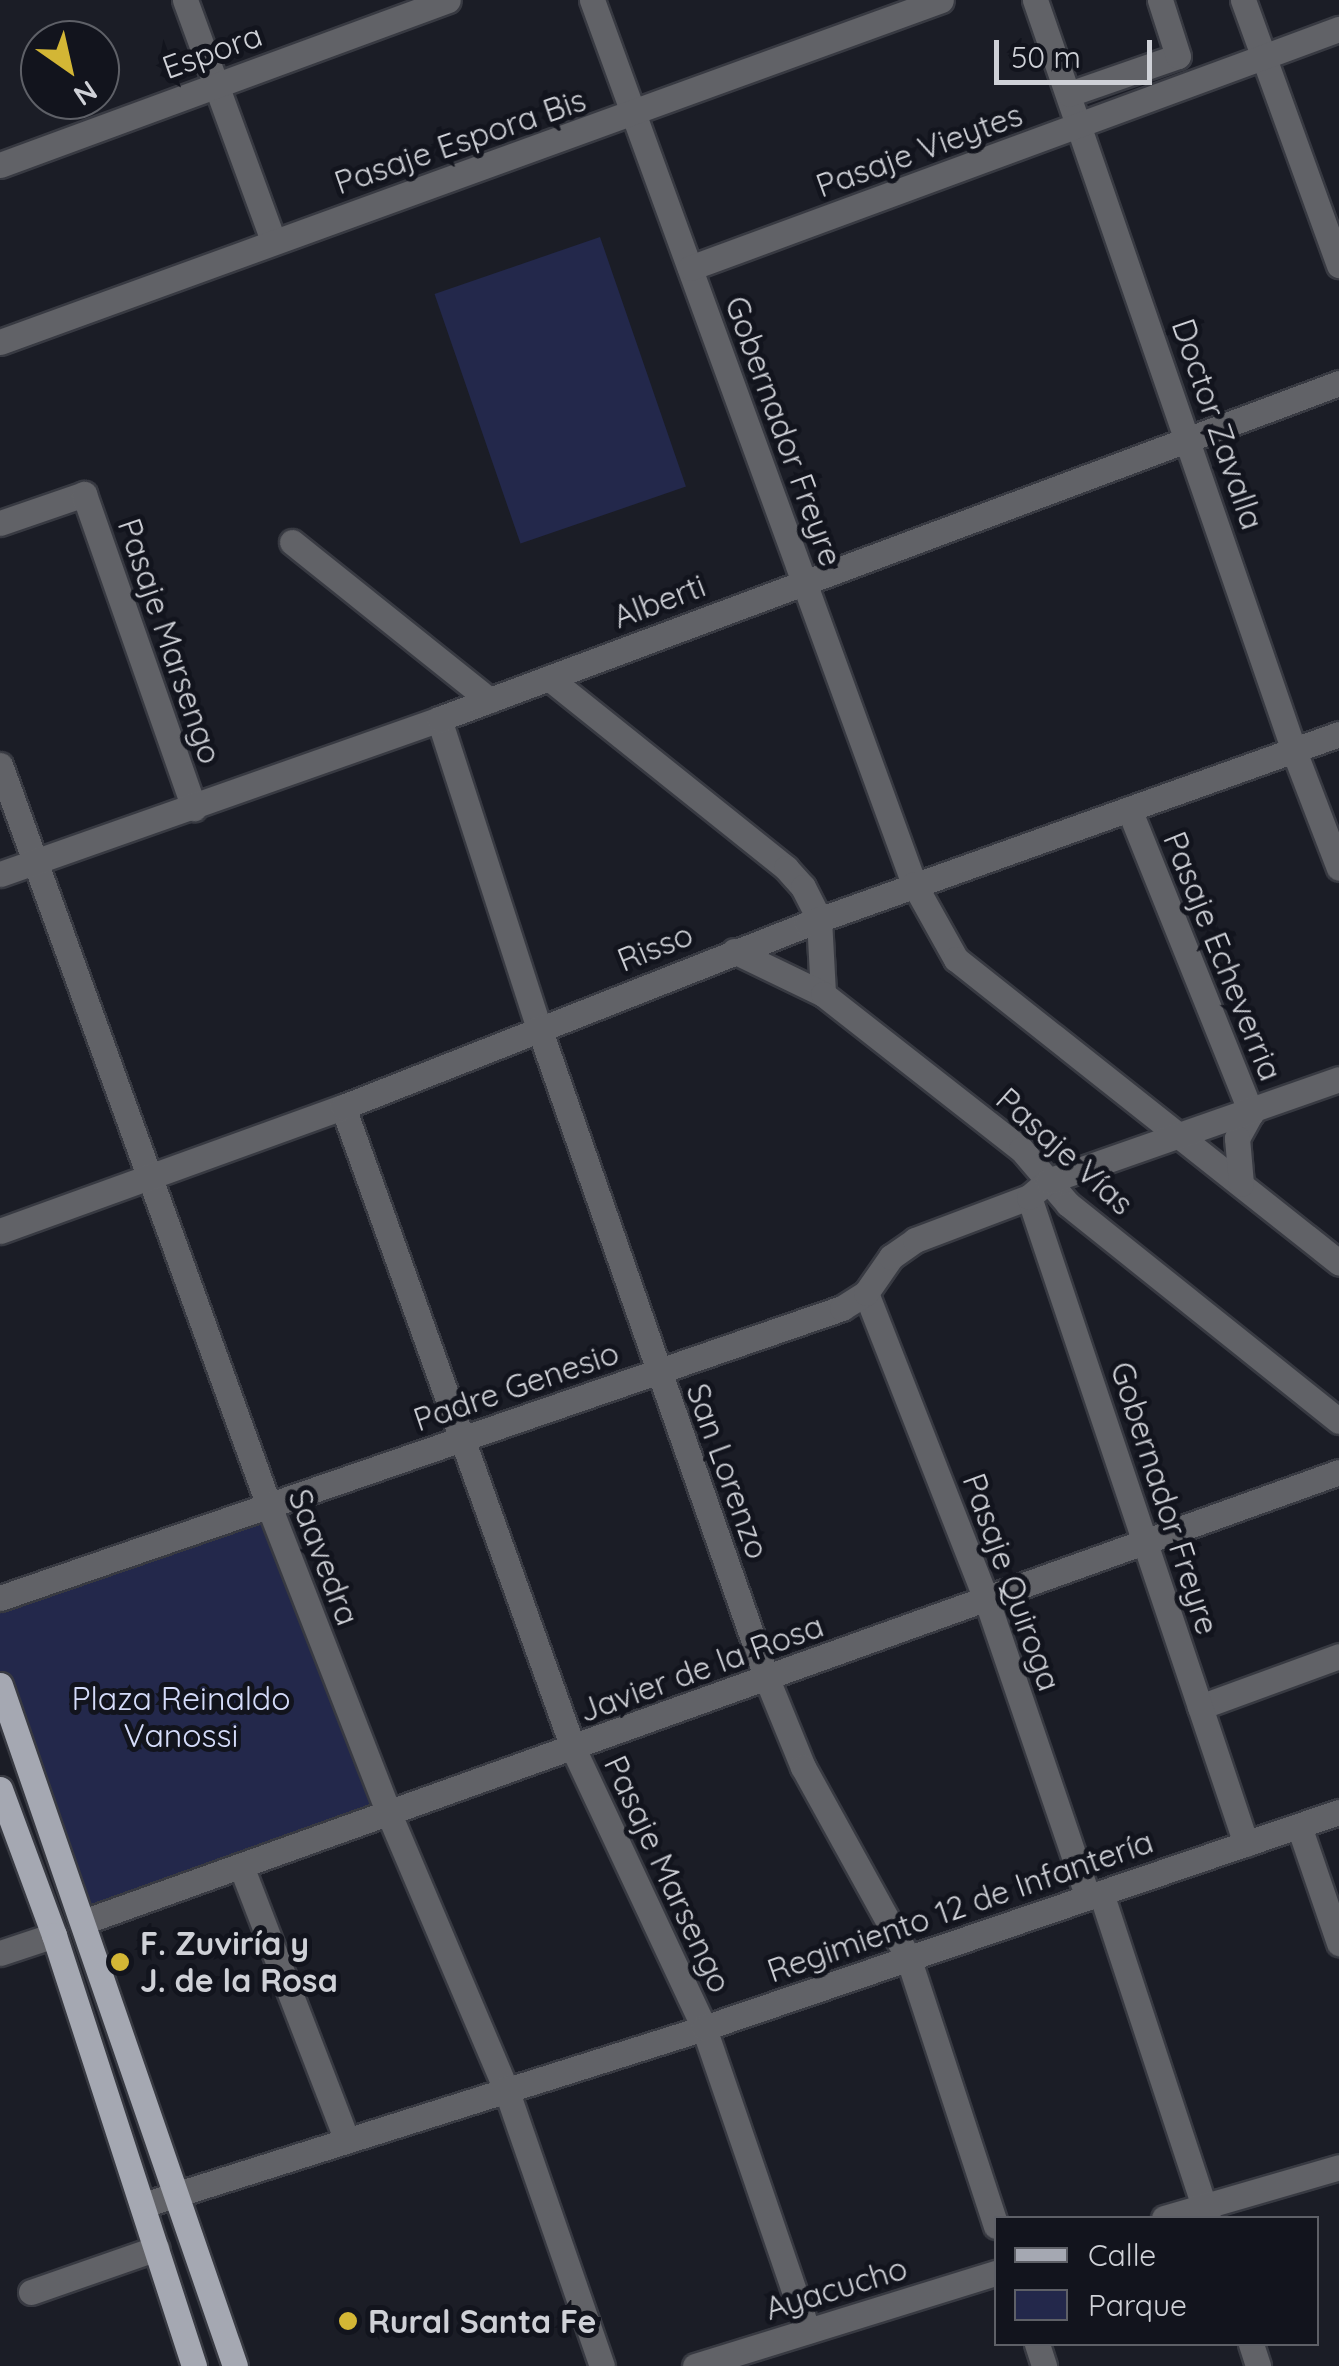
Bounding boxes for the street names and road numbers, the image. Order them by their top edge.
street label: Espora [157,15,267,87]
street label: Pasaje Espora Bis [329,80,591,202]
street label: Pasaje Vieytes [811,95,1027,205]
street label: Gobernador Freyre [717,291,851,571]
street label: Doctor Zavalla [1164,314,1272,534]
street label: Pasaje Marsengo [110,513,230,769]
street label: Alberti [608,566,710,636]
street label: Pasaje Echeverria [1156,826,1290,1086]
street label: Risso [612,915,698,979]
street label: Pasaje Vías [989,1080,1141,1222]
street label: Padre Genesio [408,1333,624,1439]
street label: Gobernador Freyre [1103,1357,1227,1639]
street label: San Lorenzo [679,1378,777,1564]
street label: Pasaje Quiroga [955,1468,1069,1696]
street label: Saavedra [281,1484,367,1630]
street label: Javier de la Rosa [574,1606,828,1730]
street label: Pasaje Marsengo [596,1750,740,1998]
street label: Regimiento 12 de Infantería [762,1822,1158,1990]
street label: Ayacucho [760,2248,912,2328]

